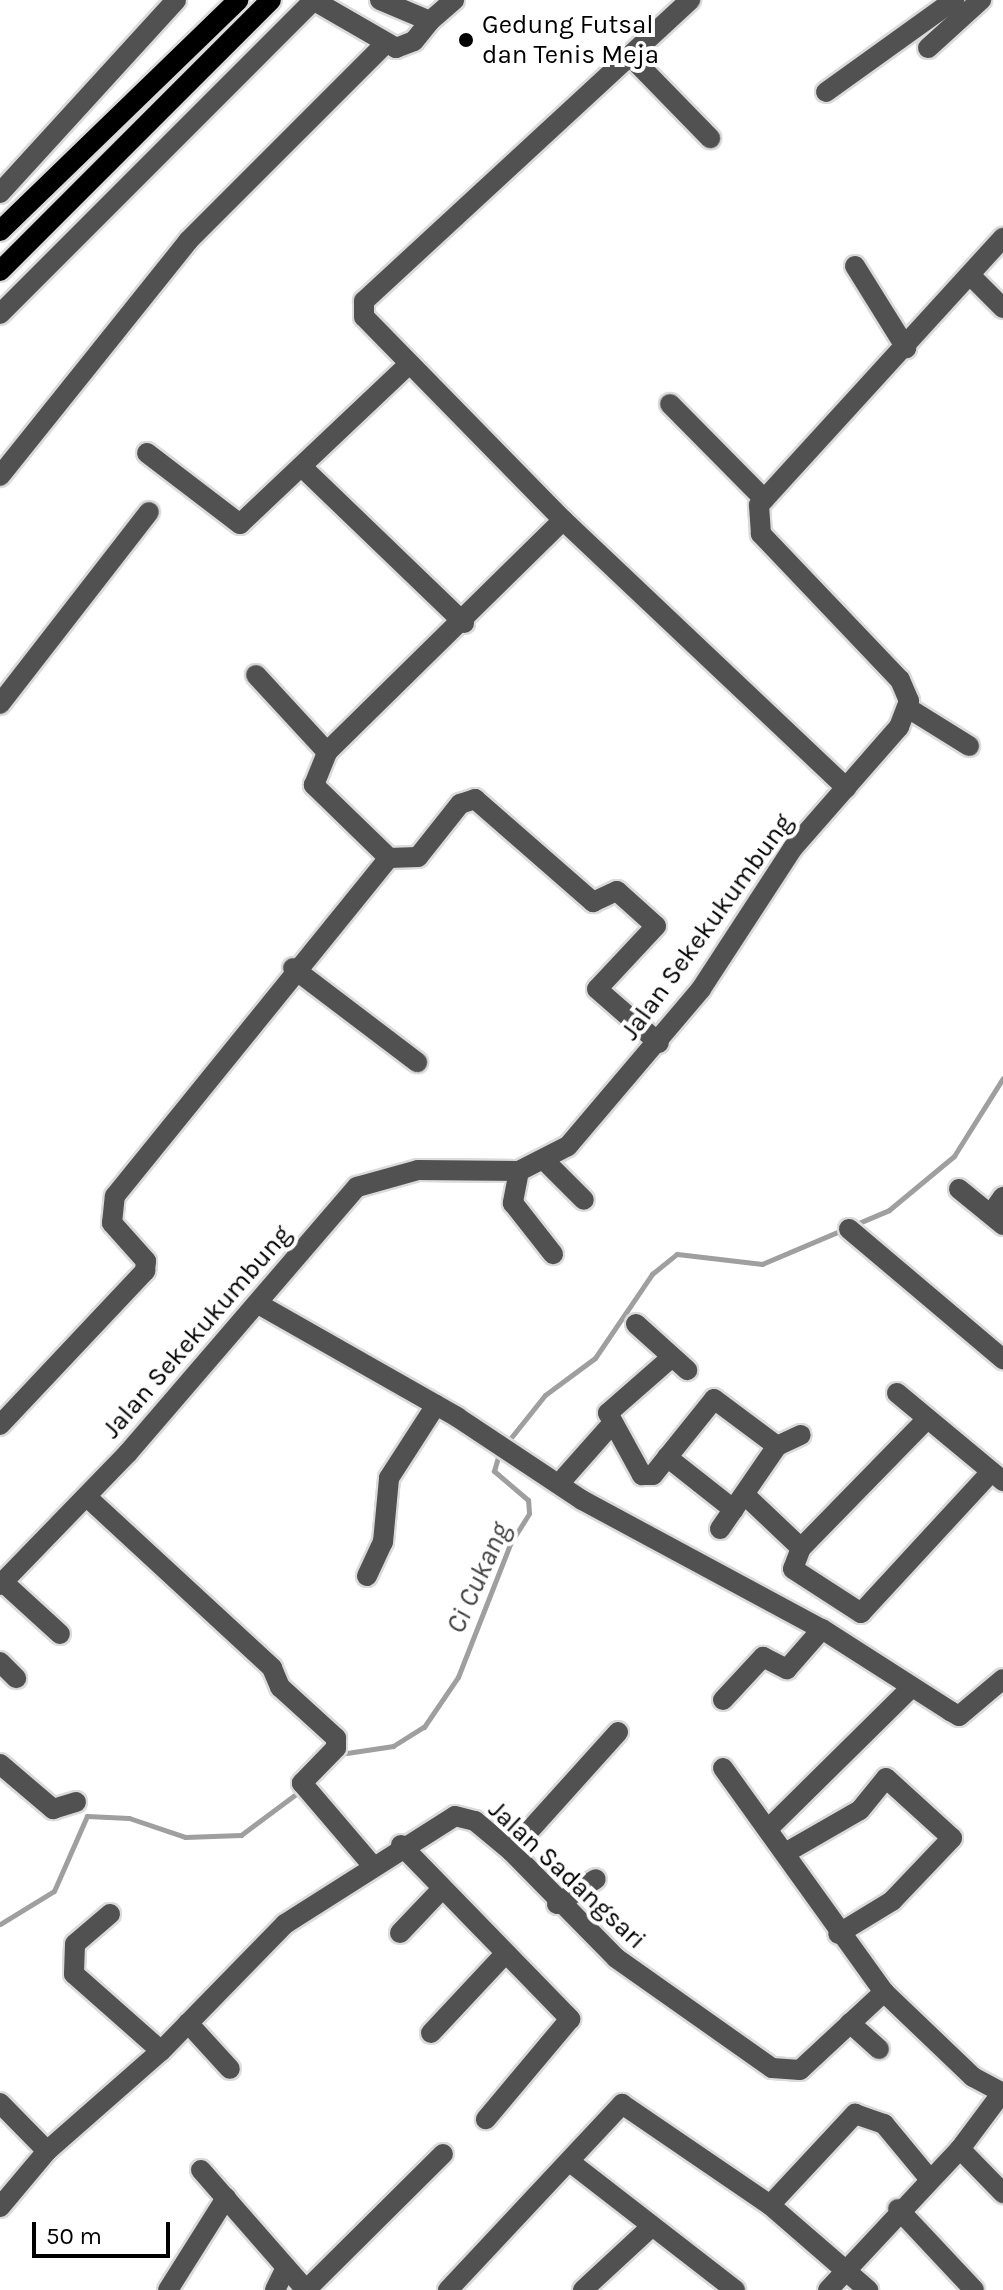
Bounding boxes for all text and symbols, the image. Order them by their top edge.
place label: Gedung Futsal dan Tenis Meja [482,9,659,70]
marker: Gedung Futsal dan Tenis Meja [457,31,475,49]
street label: Jalan Sekekukumbung [614,808,800,1046]
street label: Jalan Sekekukumbung [96,1219,298,1445]
water label: Ci Cukang [439,1518,517,1638]
street label: Jalan Sadangsari [482,1794,652,1956]
scale bar [36,2206,174,2256]
text: 50 m [46,2222,102,2250]

